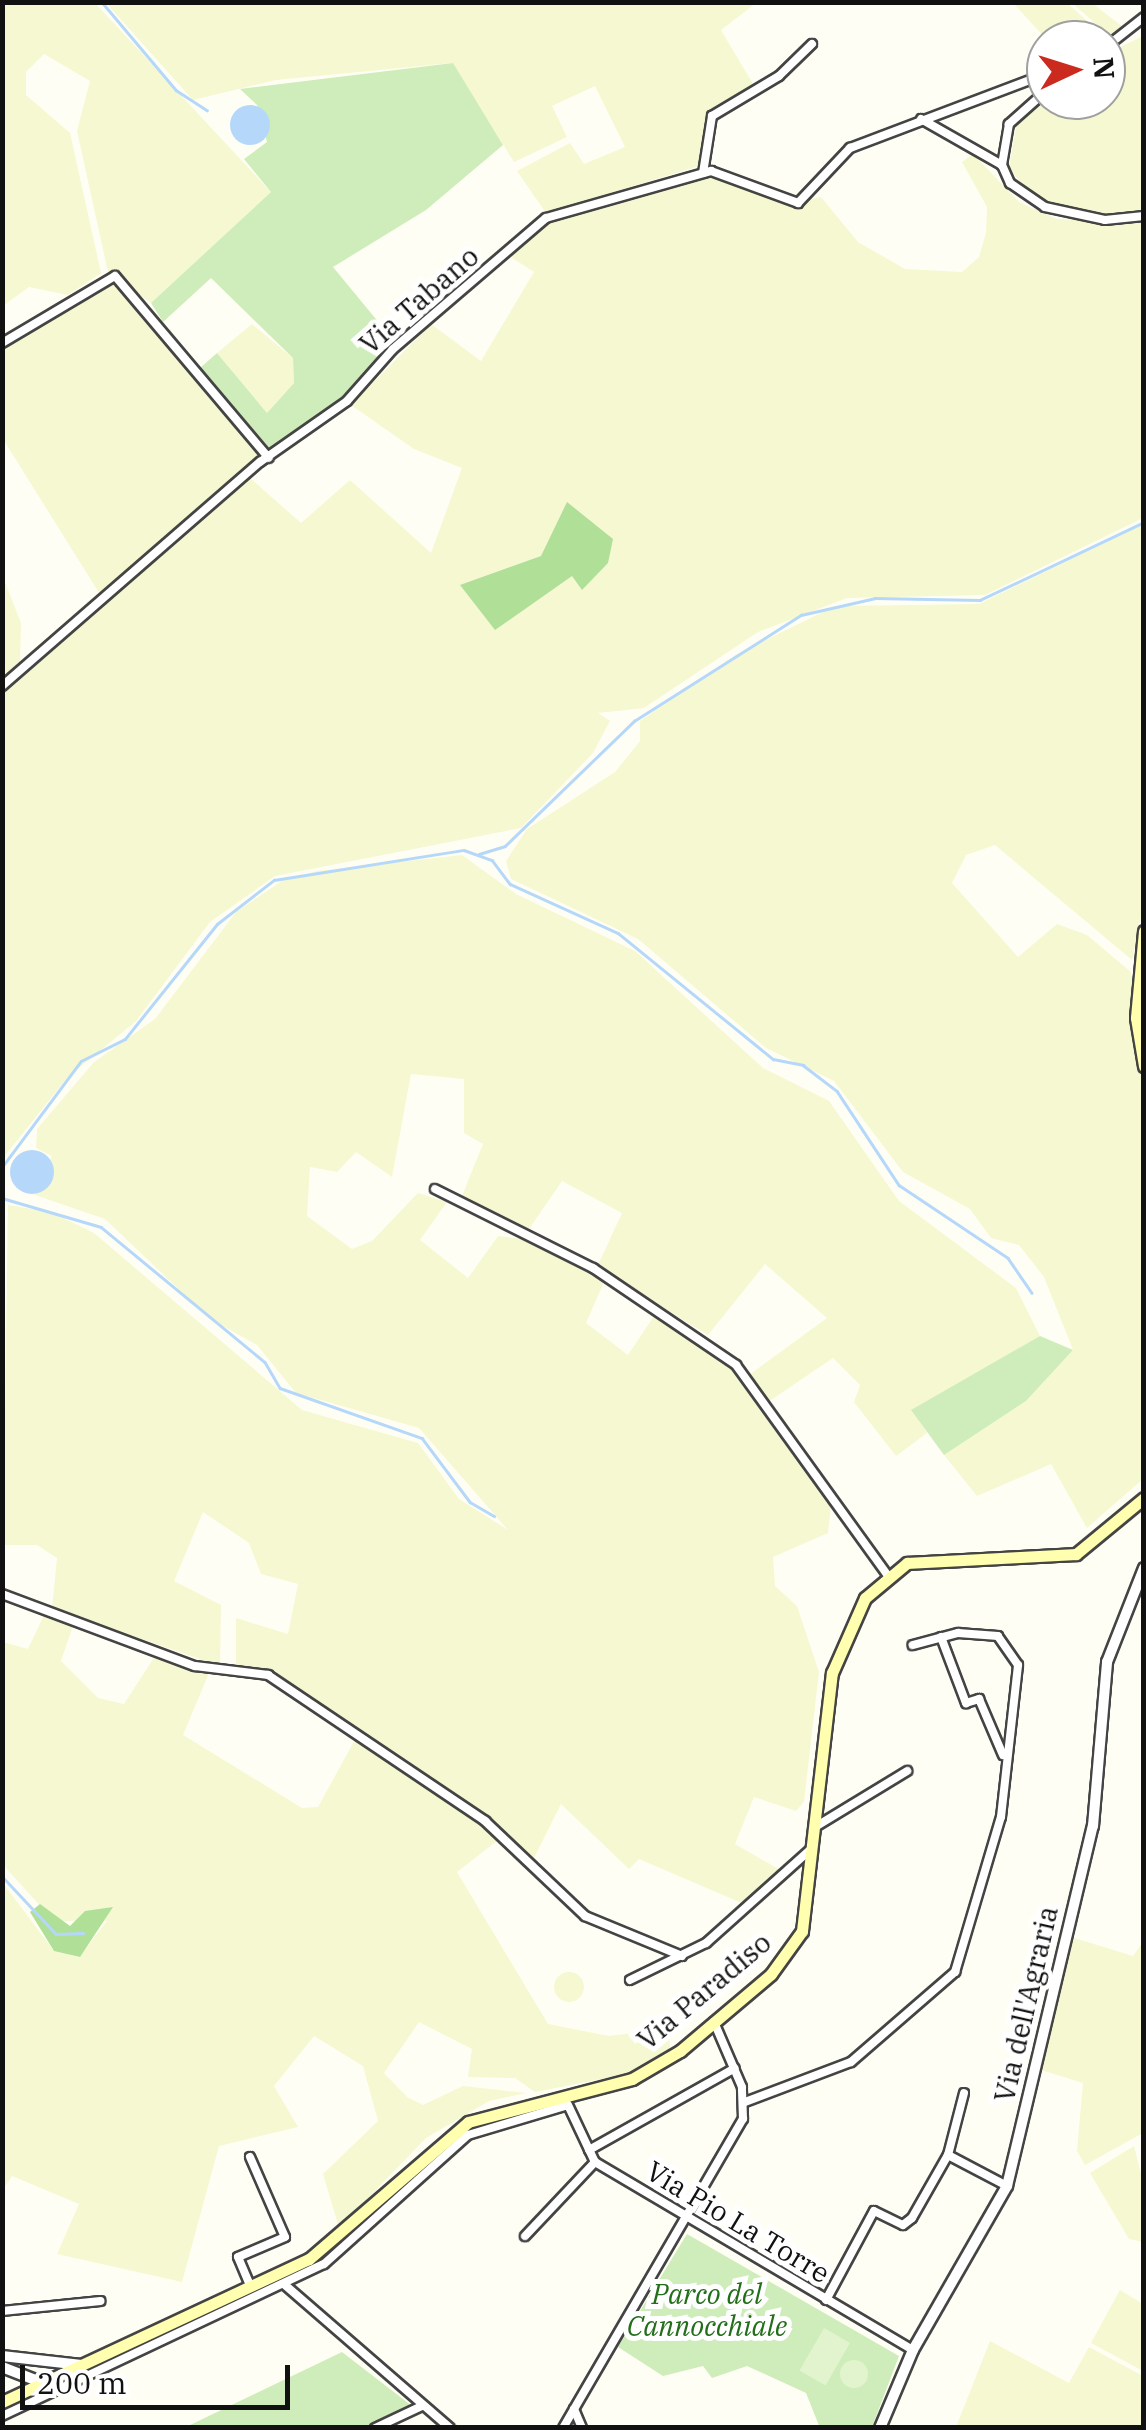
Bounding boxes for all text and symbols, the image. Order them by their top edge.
north arrow [1026,20,1126,120]
text: N [1085,56,1124,80]
street label: Via Tabano [353,239,485,361]
street label: Via dell'Agraria [987,1903,1065,2105]
street label: Via Paradiso [630,1925,778,2057]
street label: Via Pio La Torre [640,2154,836,2290]
park label: Parco del Cannocchiale [627,2277,787,2343]
scale bar [25,2345,295,2407]
text: 200 m [37,2363,127,2402]

